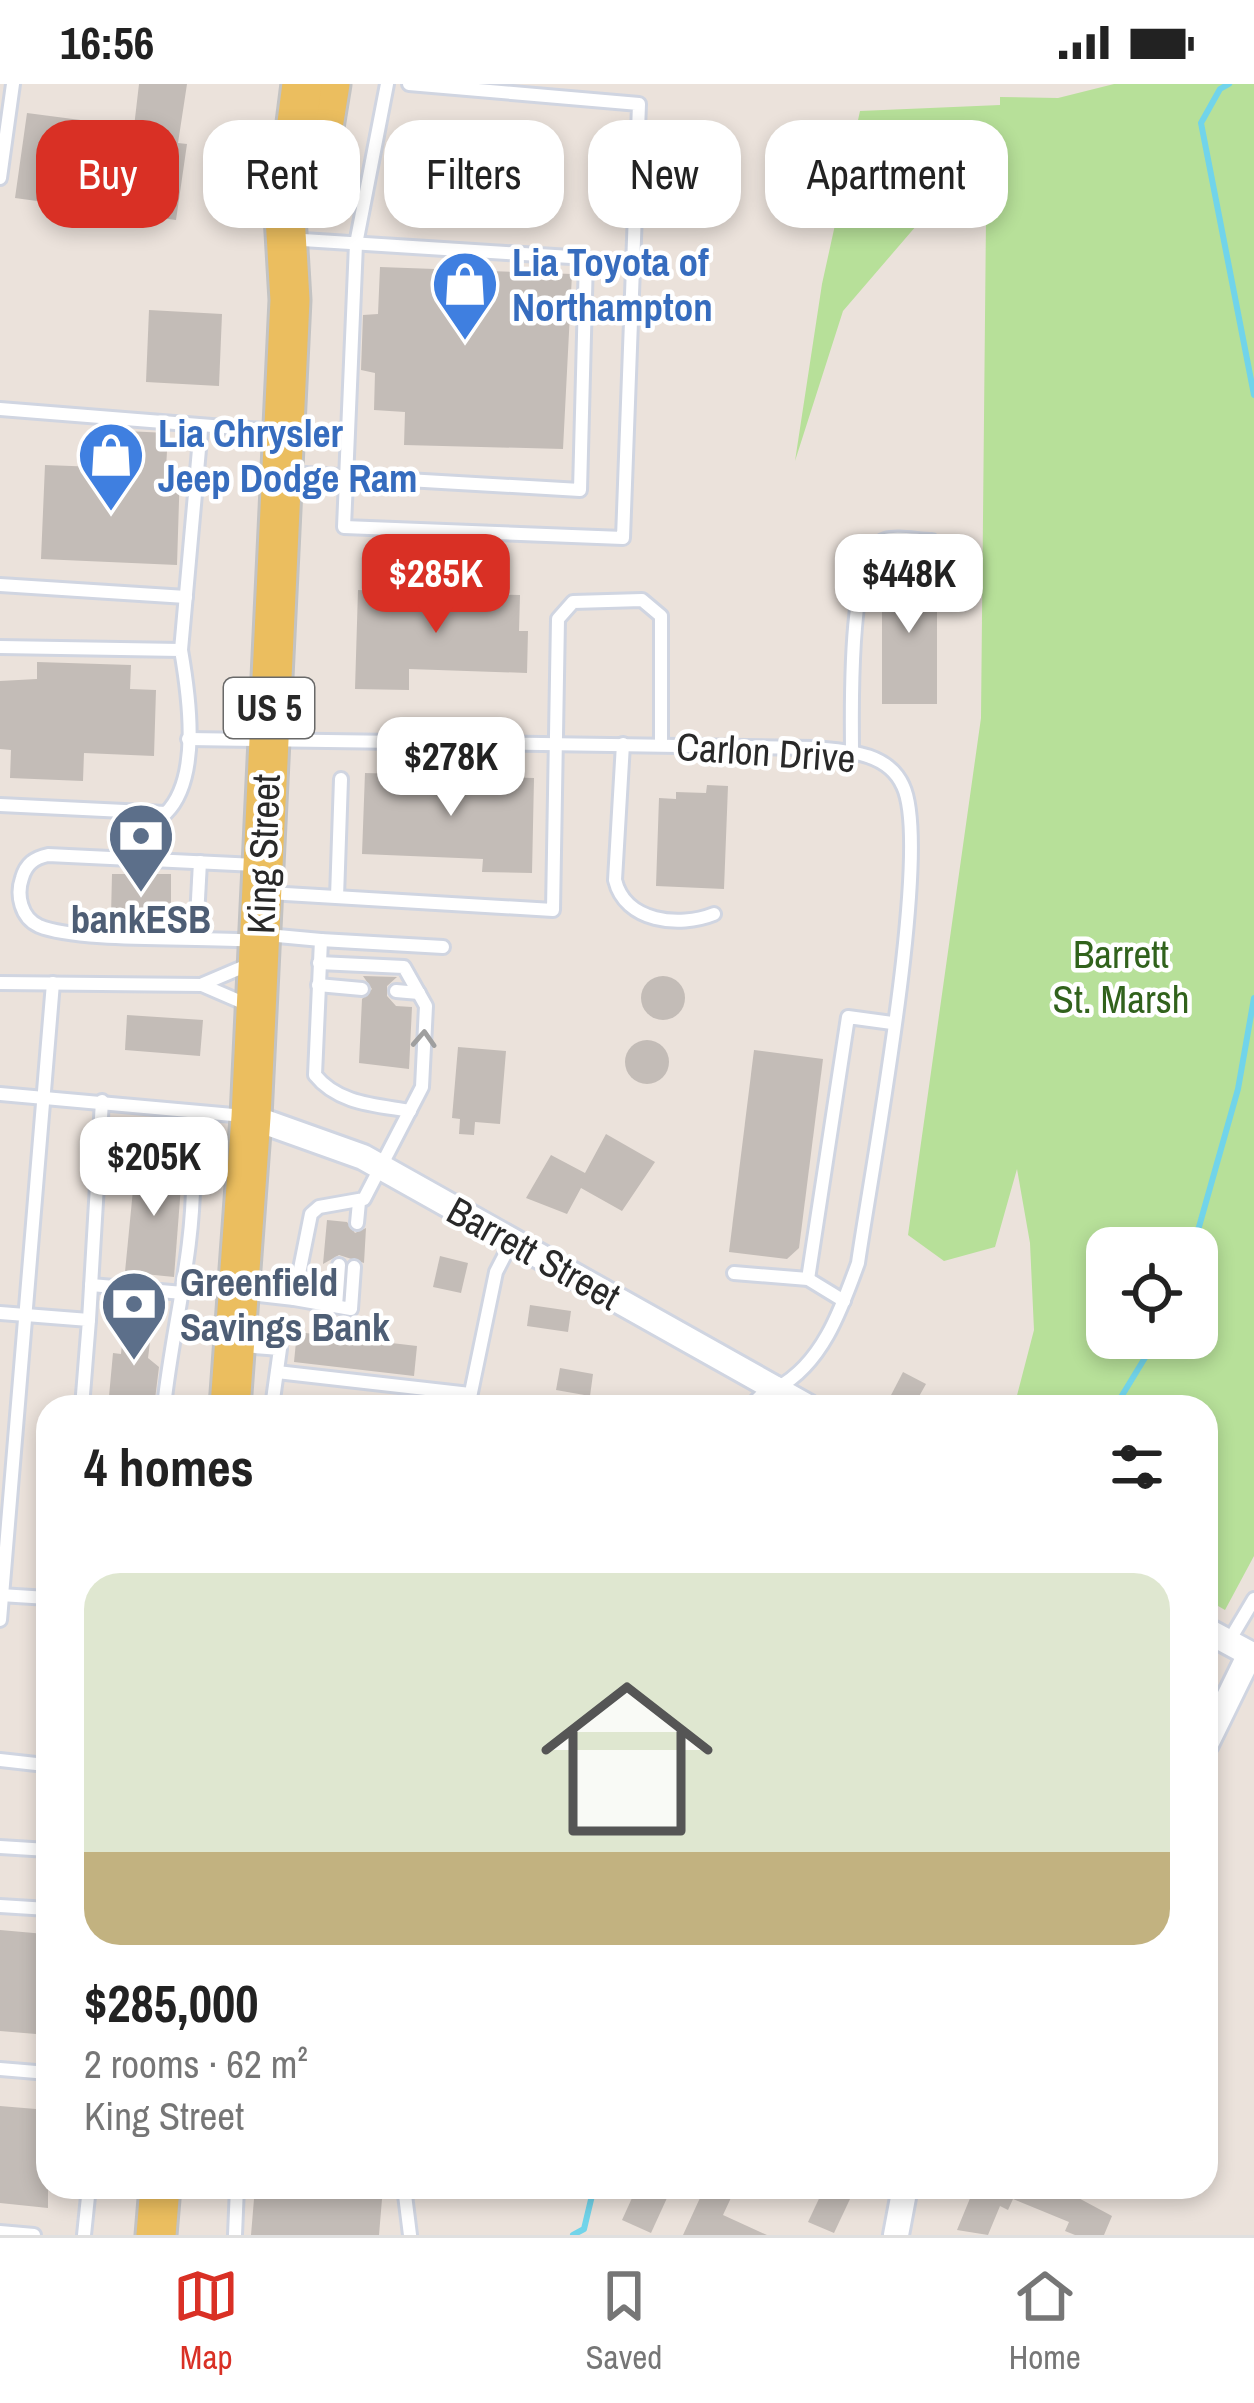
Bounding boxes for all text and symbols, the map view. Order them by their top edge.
text: 16:56 [60,12,154,73]
chip: Buy [36,120,179,228]
chip: Rent [203,120,360,228]
chip: Filters [384,120,564,228]
chip: New [588,120,741,228]
chip: Apartment [765,120,1008,228]
place label: Lia Toyota of Northampton [512,236,713,333]
shop icon: Lia Toyota of Northampton [430,249,500,343]
place label: Lia Chrysler Jeep Dodge Ram [158,407,417,504]
shop icon: Lia Chrysler Jeep Dodge Ram [76,420,146,514]
pin: $285K [352,534,520,636]
pin: $448K [825,534,993,636]
text: $285K [389,547,483,599]
text: $448K [862,547,956,599]
road number: US 5 [224,678,314,738]
pin: $278K [367,717,535,819]
street label: Carlon Drive [675,720,857,784]
text: $278K [404,730,498,782]
street label: King Street [234,773,292,935]
bank icon: bankESB [106,801,176,895]
place label: bankESB [71,893,211,945]
park label: Barrett St. Marsh [1053,928,1189,1025]
one-way arrow [411,1029,437,1048]
pin: $205K [70,1117,238,1219]
text: $205K [107,1130,201,1182]
street label: Barrett Street [438,1184,630,1322]
map controls [1086,1227,1218,1359]
button: locate [1086,1227,1218,1359]
place label: Greenfield Savings Bank [180,1256,390,1353]
bank icon: Greenfield Savings Bank [99,1269,169,1363]
text: 4 homes [84,1433,254,1502]
icon: filters [1104,1434,1170,1500]
icon: home [519,1651,735,1867]
text: $285,000 [84,1969,258,2038]
text: 2 rooms · 62 m² [84,2038,308,2090]
text: King Street [84,2090,244,2142]
tab: Map [173,2263,239,2379]
tab: Saved [586,2263,662,2379]
tab: Home [1009,2263,1081,2379]

